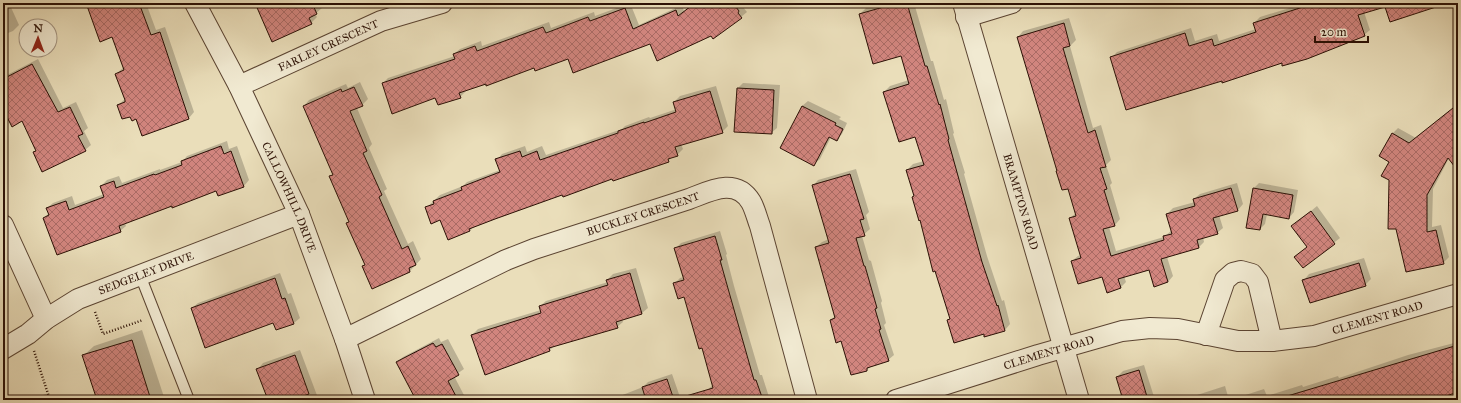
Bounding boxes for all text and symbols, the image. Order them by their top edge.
street label: FARLEY CRESCENT [276,17,381,74]
north arrow [18,18,58,58]
scale bar [1315,18,1368,44]
text: N [33,22,44,35]
text: 20 m [1321,25,1347,39]
street label: CALLOWHILL DRIVE [259,140,319,254]
street label: BRAMPTON ROAD [1000,152,1041,252]
street label: BUCKLEY CRESCENT [585,189,702,239]
street label: SEDGELEY DRIVE [97,249,195,298]
street label: CLEMENT ROAD [1331,299,1425,337]
street label: CLEMENT ROAD [1002,333,1096,373]

